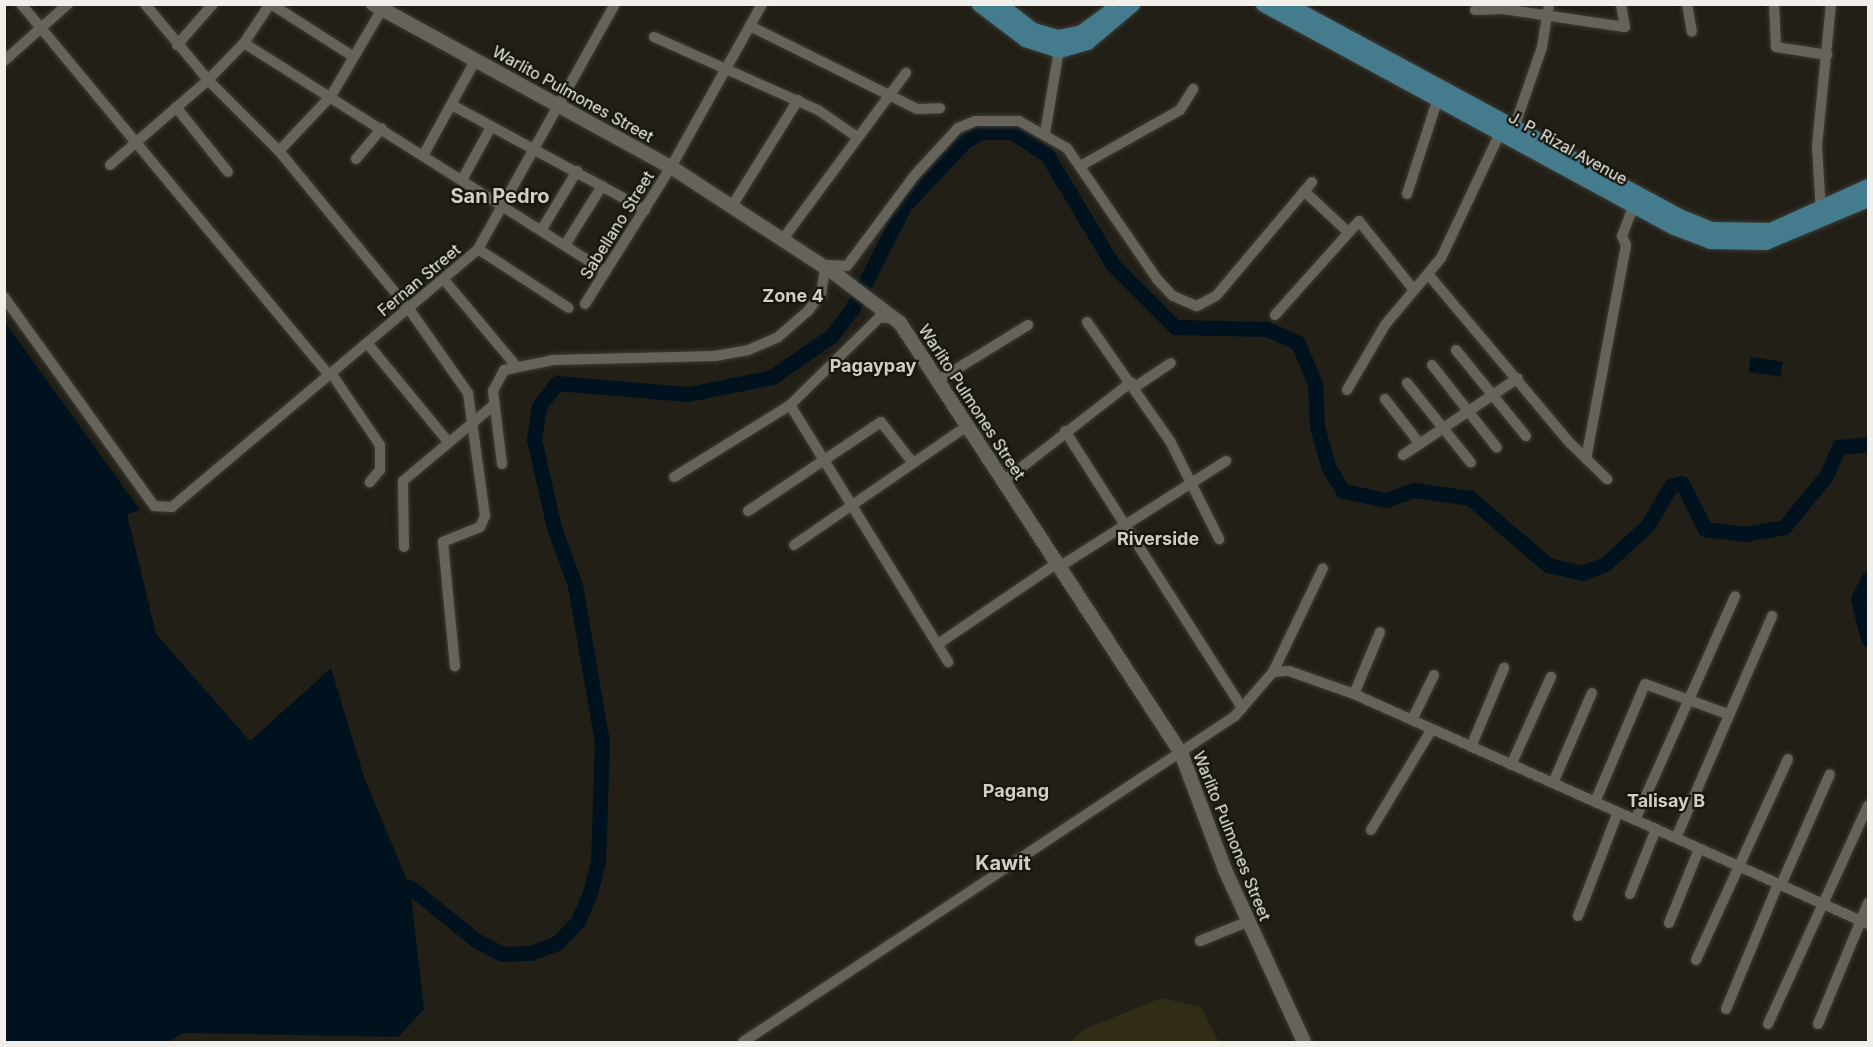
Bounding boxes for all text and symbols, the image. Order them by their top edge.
street label: Warlito Pulmones Street [489,42,657,146]
street label: J. P. Rizal Avenue [1505,107,1631,189]
street label: Sabellano Street [576,167,658,283]
district label: San Pedro [450,184,550,208]
street label: Fernan Street [374,240,464,320]
district label: Zone 4 [762,285,824,307]
street label: Warlito Pulmones Street [915,321,1029,483]
district label: Pagaypay [830,355,916,377]
district label: Riverside [1117,528,1199,550]
street label: Warlito Pulmones Street [1189,748,1275,924]
district label: Pagang [983,780,1049,802]
district label: Talisay B [1627,790,1705,812]
district label: Kawit [975,851,1031,875]

